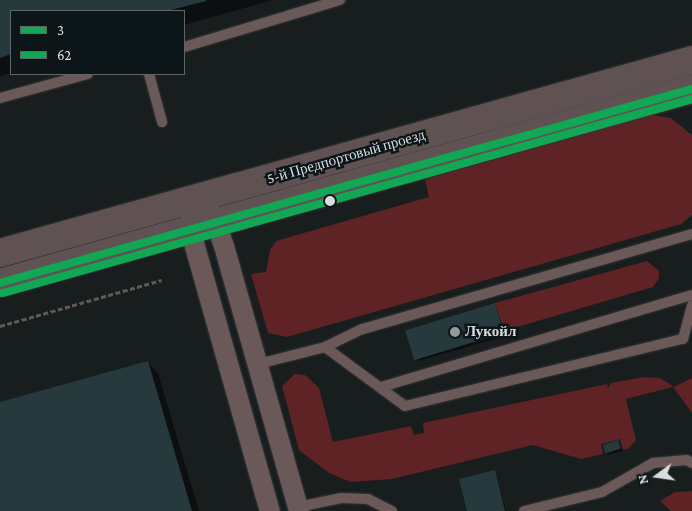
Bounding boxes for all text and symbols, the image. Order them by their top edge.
legend [10,10,185,75]
text: 3 [57,22,64,38]
text: 62 [57,47,71,63]
street label: 5-й Предпортовый проезд [265,126,427,188]
unlabelled marker [325,196,335,206]
place label: Лукойл [465,323,516,341]
marker: Лукойл [449,326,461,338]
north arrow [632,451,682,501]
text: N [634,473,651,486]

